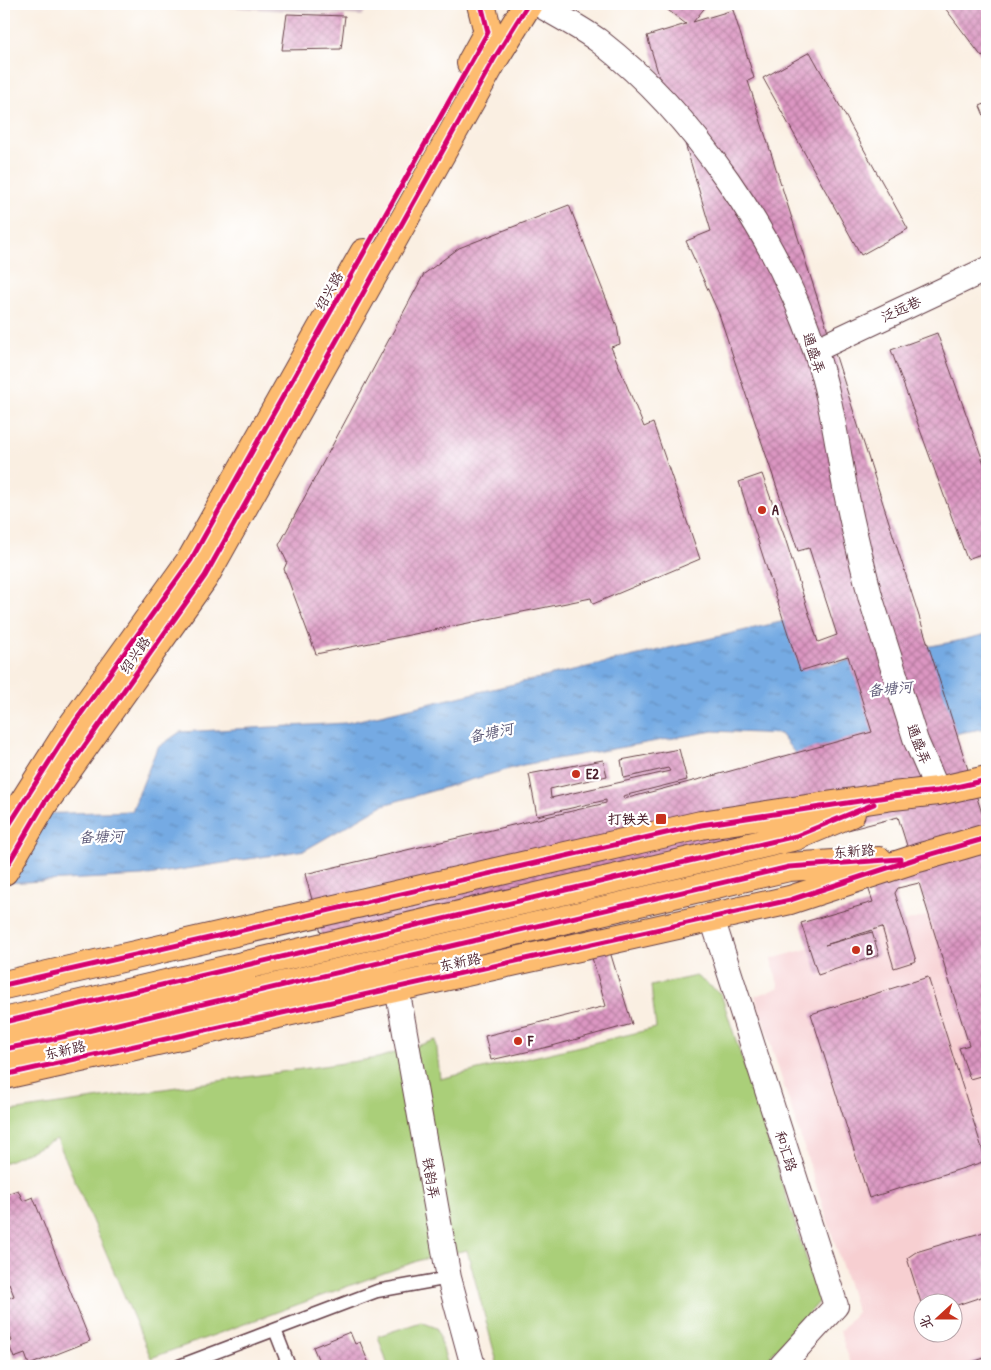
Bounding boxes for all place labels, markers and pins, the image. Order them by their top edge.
place label: A [772,500,779,519]
marker: A [756,504,768,516]
place label: E2 [586,764,599,783]
marker: E2 [570,768,582,780]
place label: 打铁关 [608,809,650,828]
marker: 打铁关 [654,812,668,826]
place label: B [866,940,873,959]
marker: B [850,944,862,956]
place label: F [527,1031,534,1050]
marker: F [512,1035,524,1047]

